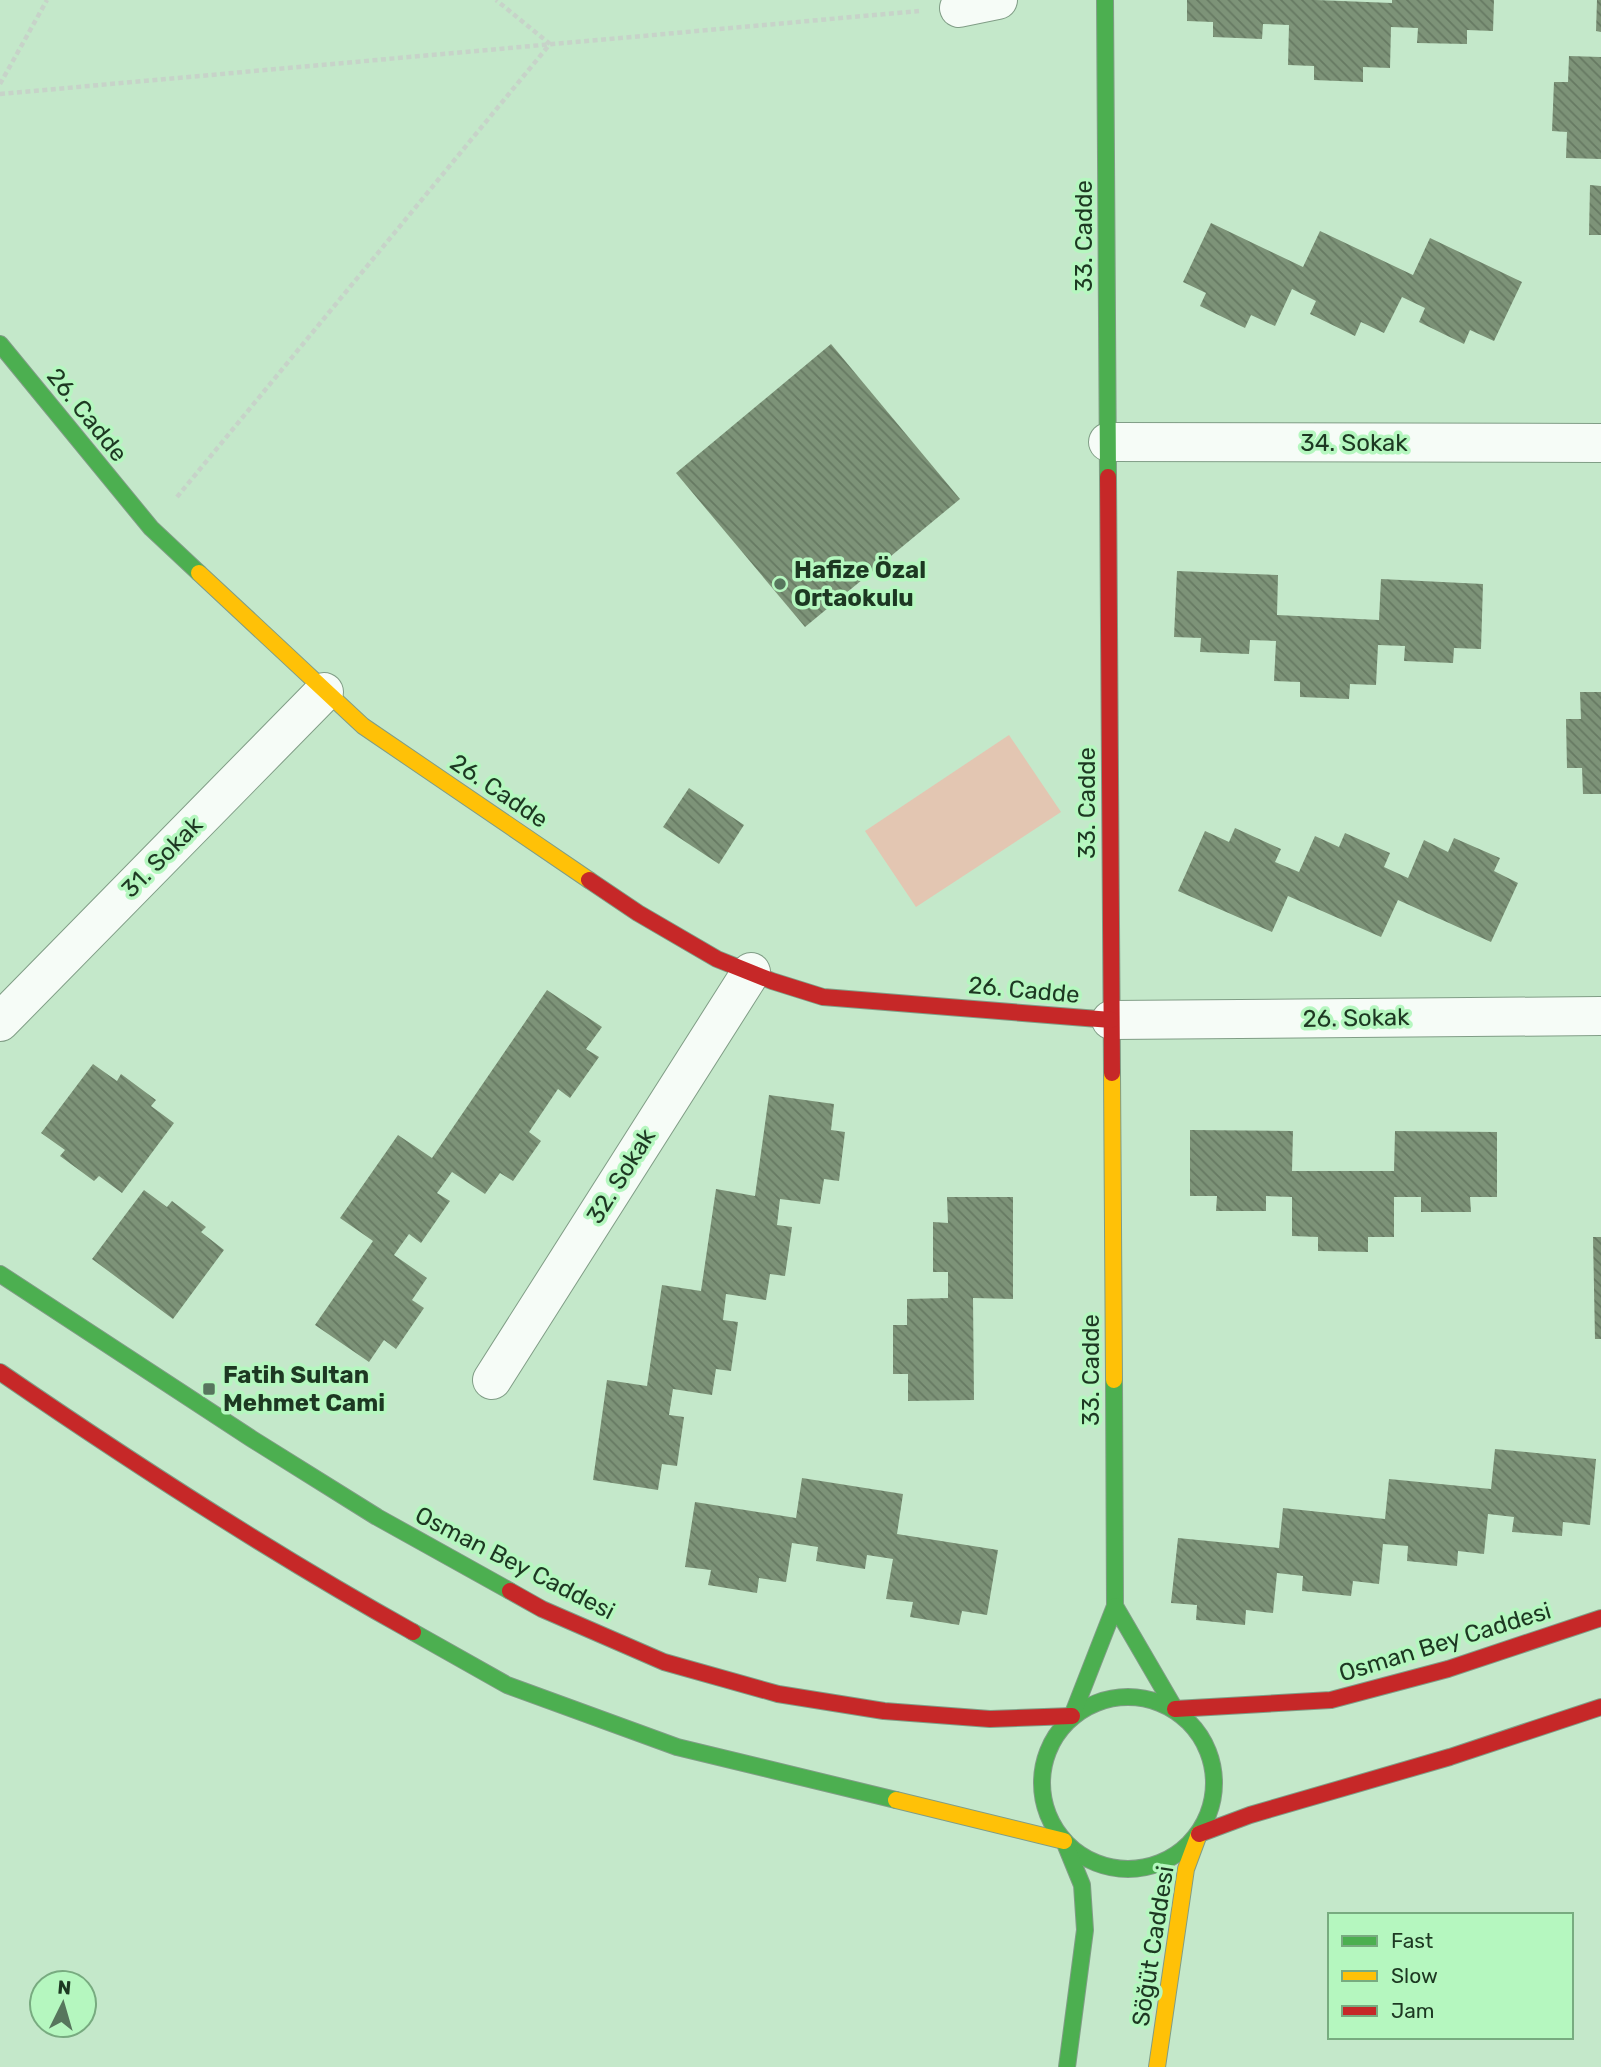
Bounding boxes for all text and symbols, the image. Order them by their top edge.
street label: 33. Cadde [1070,180,1098,292]
street label: 26. Cadde [41,363,133,467]
street label: 34. Sokak [1300,429,1408,457]
place label: Hafize Özal Ortaokulu [794,556,926,612]
marker: Hafize Özal Ortaokulu [772,576,788,592]
street label: 33. Cadde [1073,747,1101,859]
street label: 26. Cadde [445,748,553,834]
street label: 31. Sokak [116,810,209,903]
street label: 26. Cadde [967,971,1081,1009]
street label: 26. Sokak [1302,1003,1410,1033]
street label: 32. Sokak [581,1123,662,1229]
street label: 33. Cadde [1077,1314,1105,1426]
place label: Fatih Sultan Mehmet Cami [223,1361,385,1417]
marker: Fatih Sultan Mehmet Cami [201,1381,217,1397]
street label: Osman Bey Caddesi [411,1501,619,1625]
street label: Osman Bey Caddesi [1336,1596,1554,1688]
street label: Söğüt Caddesi [1126,1864,1180,2028]
legend [1328,1913,1573,2039]
text: Fast [1391,1928,1433,1953]
text: Slow [1391,1963,1438,1988]
north arrow [28,1969,98,2039]
text: N [57,1976,72,2000]
text: Jam [1391,1998,1435,2023]

